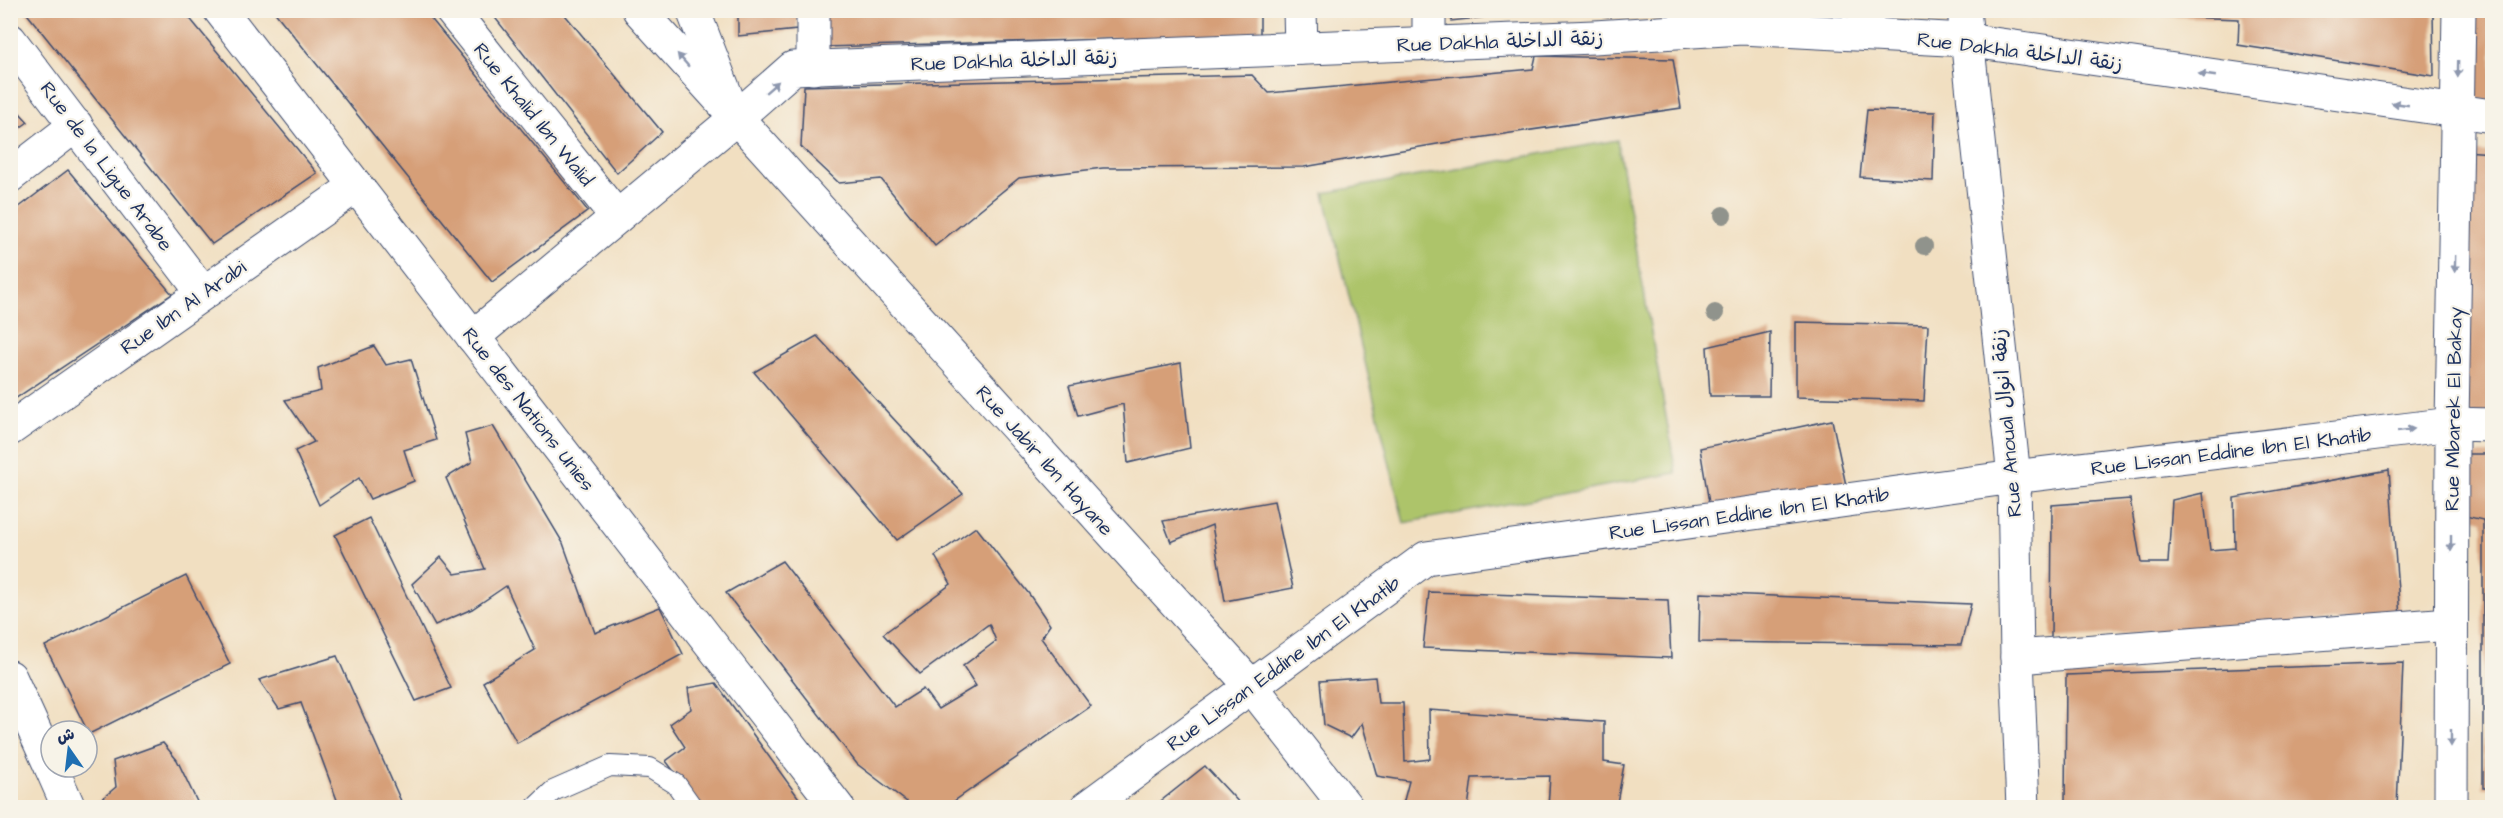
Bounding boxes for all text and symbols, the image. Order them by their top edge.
street label: Rue Dakhla زنقة الداخلة [1396,24,1604,60]
street label: Rue Dakhla زنقة الداخلة [1916,25,2124,78]
street label: Rue Khalid Ibn Walid [466,37,600,192]
street label: Rue Dakhla زنقة الداخلة [910,43,1118,79]
one-way arrow [677,53,690,68]
one-way arrow [2453,59,2463,78]
one-way arrow [2197,71,2216,80]
street label: Rue de la Ligue Arabe [32,76,179,258]
one-way arrow [764,80,779,94]
one-way arrow [2390,99,2409,108]
street label: Rue Ibn Al Arabi [115,254,252,362]
one-way arrow [2450,254,2460,273]
street label: Rue Mbarek El Bakay [2438,307,2471,511]
street label: Rue des Nations Unies [455,322,601,497]
street label: Rue Anoual زنقة انوال [1985,328,2029,518]
street label: Rue Jabir Ibn Hayane [968,379,1120,543]
street label: Rue Lissan Eddine Ibn El Khatib [2089,421,2373,483]
one-way arrow [2397,425,2416,434]
street label: Rue Lissan Eddine Ibn El Khatib [1607,480,1891,548]
one-way arrow [2446,533,2456,552]
street label: Rue Lissan Eddine Ibn El Khatib [1161,569,1406,758]
north arrow [39,719,99,779]
text: ش [54,723,77,748]
one-way arrow [2446,728,2456,747]

